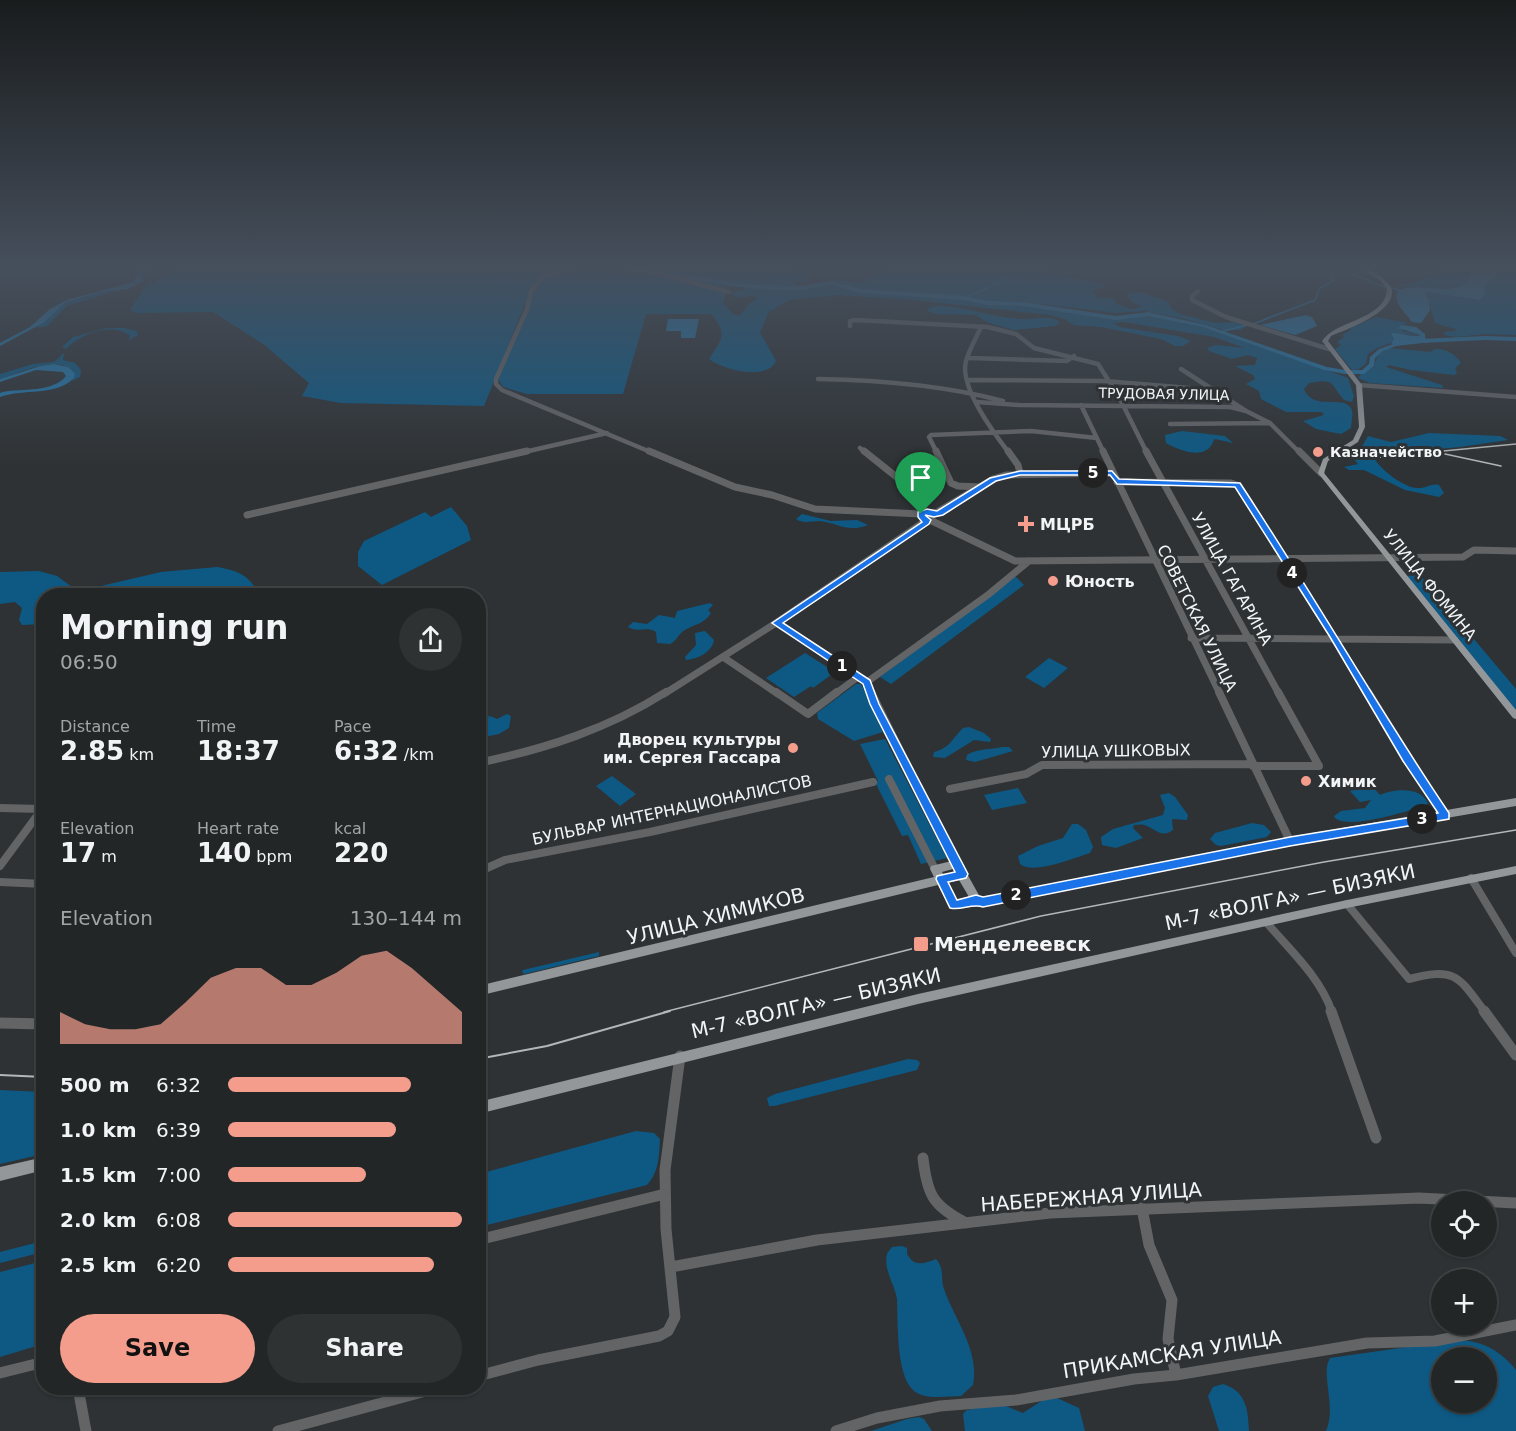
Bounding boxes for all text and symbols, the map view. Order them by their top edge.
street label: ТРУДОВАЯ УЛИЦА [1097,385,1230,403]
place label: Казначейство [1330,444,1442,460]
marker: Казначейство [1311,445,1325,459]
pin [895,452,946,514]
pin: 5 [1078,458,1108,488]
icon: arrive [904,461,937,494]
text: 5 [1087,463,1099,482]
street label: УЛИЦА ГАГАРИНА [1188,510,1276,648]
marker: МЦРБ [1017,515,1035,533]
place label: МЦРБ [1040,515,1095,534]
street label: УЛИЦА ФОМИНА [1379,526,1481,644]
street label: СОВЕТСКАЯ УЛИЦА [1153,541,1241,695]
pin: 4 [1277,558,1307,588]
text: 4 [1286,563,1298,582]
place label: Юность [1065,572,1135,591]
marker: Юность [1046,574,1060,588]
text: Morning run [60,608,288,647]
button: share [399,608,462,671]
text: 06:50 [60,650,118,674]
pin: 1 [827,651,857,681]
text: 1 [836,656,848,675]
text: Distance [60,717,130,736]
text: Time [197,717,236,736]
text: Pace [334,717,371,736]
place label: Дворец культуры им. Сергея Гассара [603,730,781,767]
text: 2.85 [60,736,124,766]
text: 18:37 [197,736,280,766]
text: 6:32 [334,736,399,766]
street label: УЛИЦА УШКОВЫХ [1041,740,1191,762]
marker: Дворец культуры им. Сергея Гассара [786,741,800,755]
text: km [124,745,154,764]
text: /km [399,745,434,764]
street label: БУЛЬВАР ИНТЕРНАЦИОНАЛИСТОВ [530,771,814,849]
place label: Химик [1318,772,1377,791]
marker: Химик [1299,774,1313,788]
pin: 3 [1407,804,1437,834]
text: 3 [1416,809,1428,828]
text: Elevation [60,819,134,838]
text: Heart rate [197,819,279,838]
text: kcal [334,819,366,838]
text: 17 [60,838,96,868]
text: 140 [197,838,251,868]
text: 220 [334,838,388,868]
text: m [96,847,117,866]
text: bpm [251,847,292,866]
street label: М-7 «ВОЛГА» — БИЗЯКИ [1162,859,1418,935]
pin: 2 [1001,880,1031,910]
street label: УЛИЦА ХИМИКОВ [625,882,807,950]
text: 2 [1010,885,1022,904]
text: Elevation [60,906,153,930]
text: 130–144 m [350,906,462,930]
place label: Менделеевск [934,932,1091,956]
marker: Менделеевск [912,935,930,953]
street label: М-7 «ВОЛГА» — БИЗЯКИ [689,963,943,1043]
text: 500 m [60,1073,130,1097]
text: 6:32 [156,1073,201,1097]
text: 1.0 km [60,1118,137,1142]
text: 6:39 [156,1118,201,1142]
text: 1.5 km [60,1163,137,1187]
text: 7:00 [156,1163,201,1187]
street label: НАБЕРЕЖНАЯ УЛИЦА [980,1177,1203,1217]
map controls [1431,1191,1497,1413]
button: locate [1431,1191,1497,1257]
text: 2.0 km [60,1208,137,1232]
text: 6:08 [156,1208,201,1232]
text: 2.5 km [60,1253,137,1277]
text: 6:20 [156,1253,201,1277]
button: + [1431,1269,1497,1335]
button: Save [60,1314,255,1383]
button: Share [267,1314,462,1383]
street label: ПРИКАМСКАЯ УЛИЦА [1061,1325,1283,1383]
button: − [1431,1347,1497,1413]

